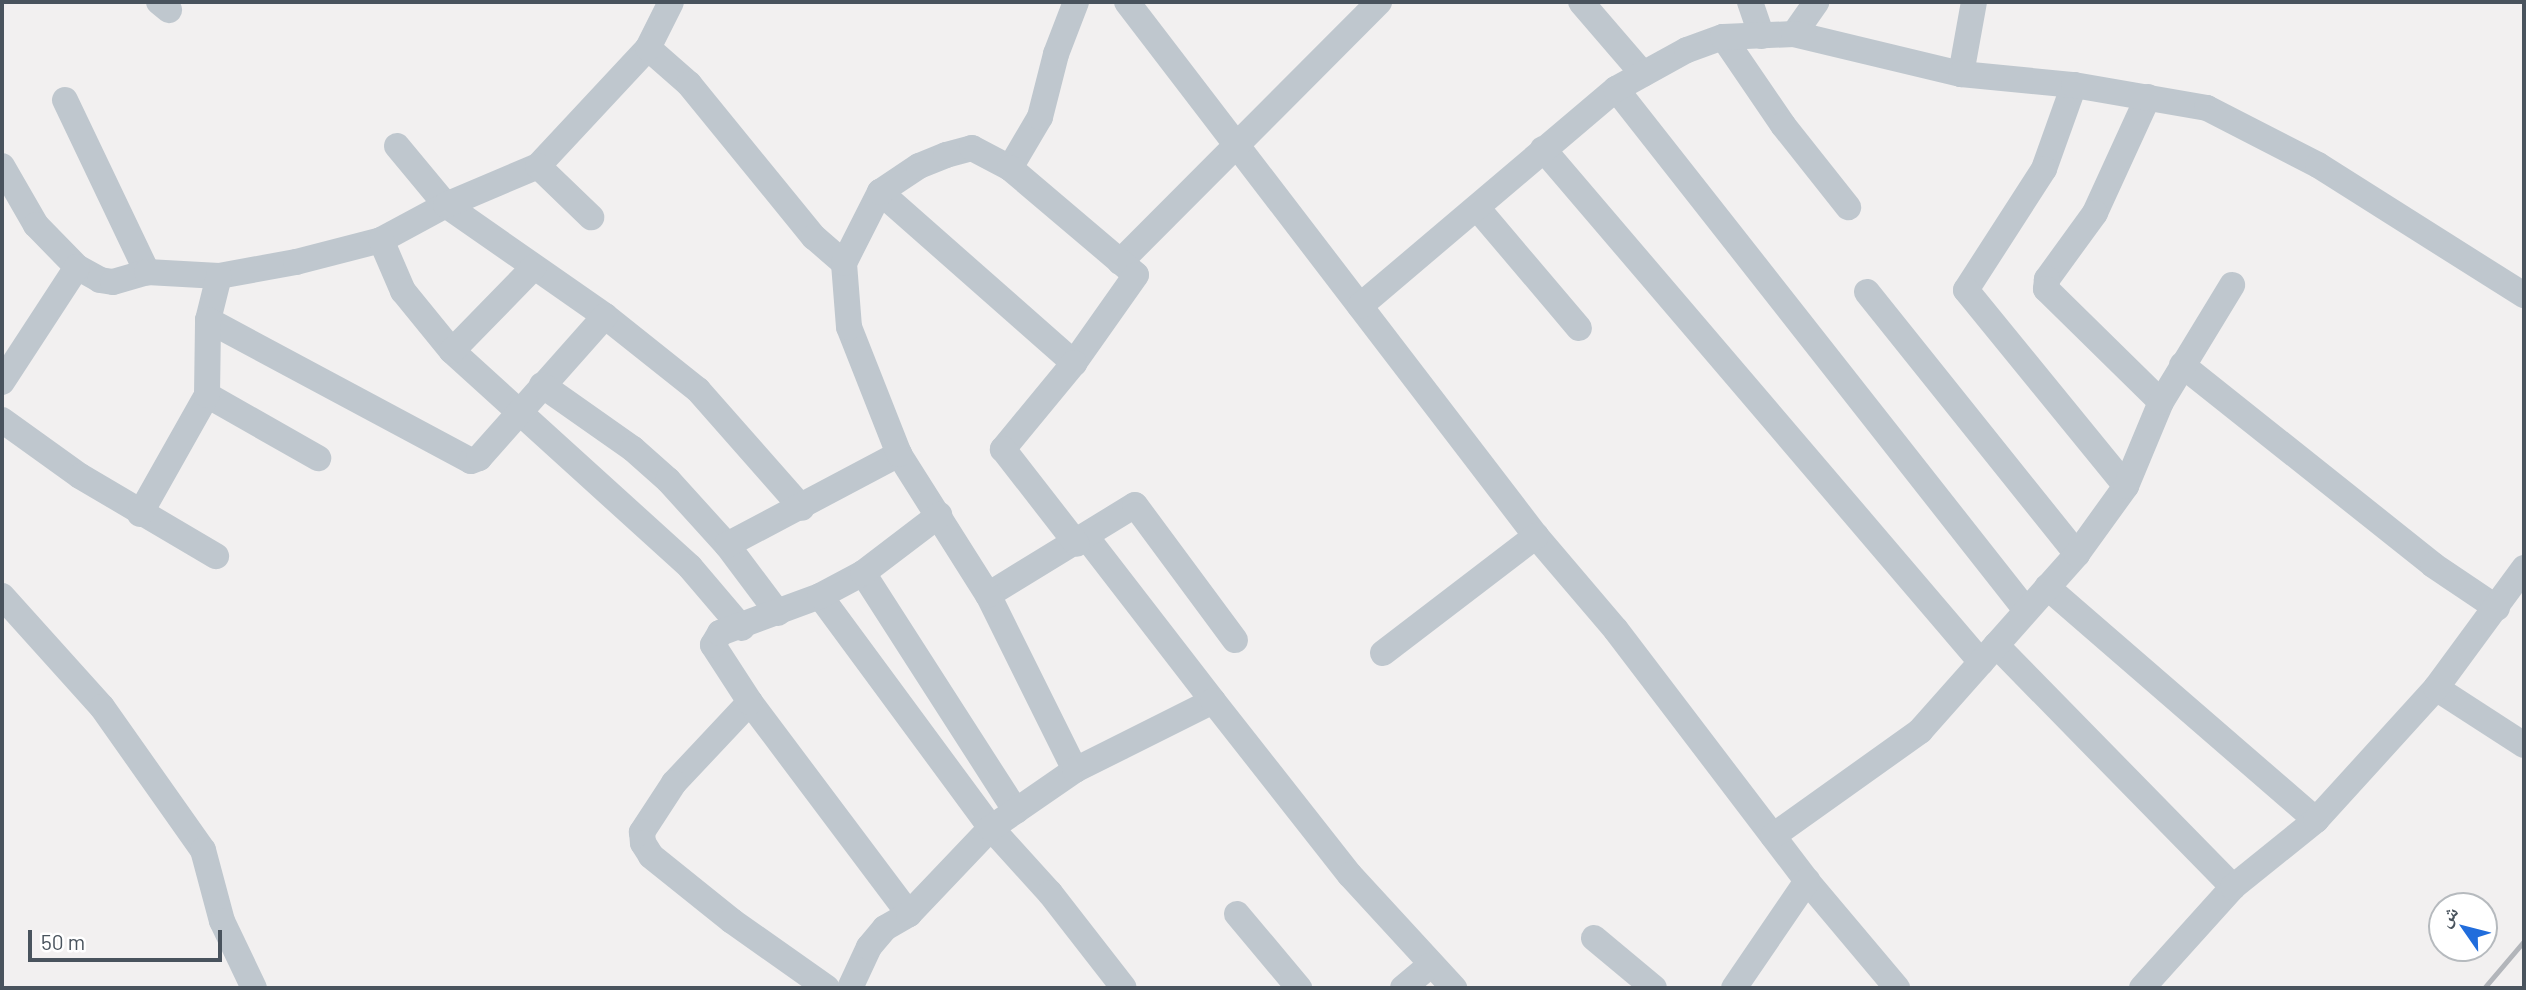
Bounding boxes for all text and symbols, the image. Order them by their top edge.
north arrow [2428,892,2498,962]
text: ش [2432,901,2462,931]
scale bar [32,916,226,960]
text: 50 m [41,929,85,954]

